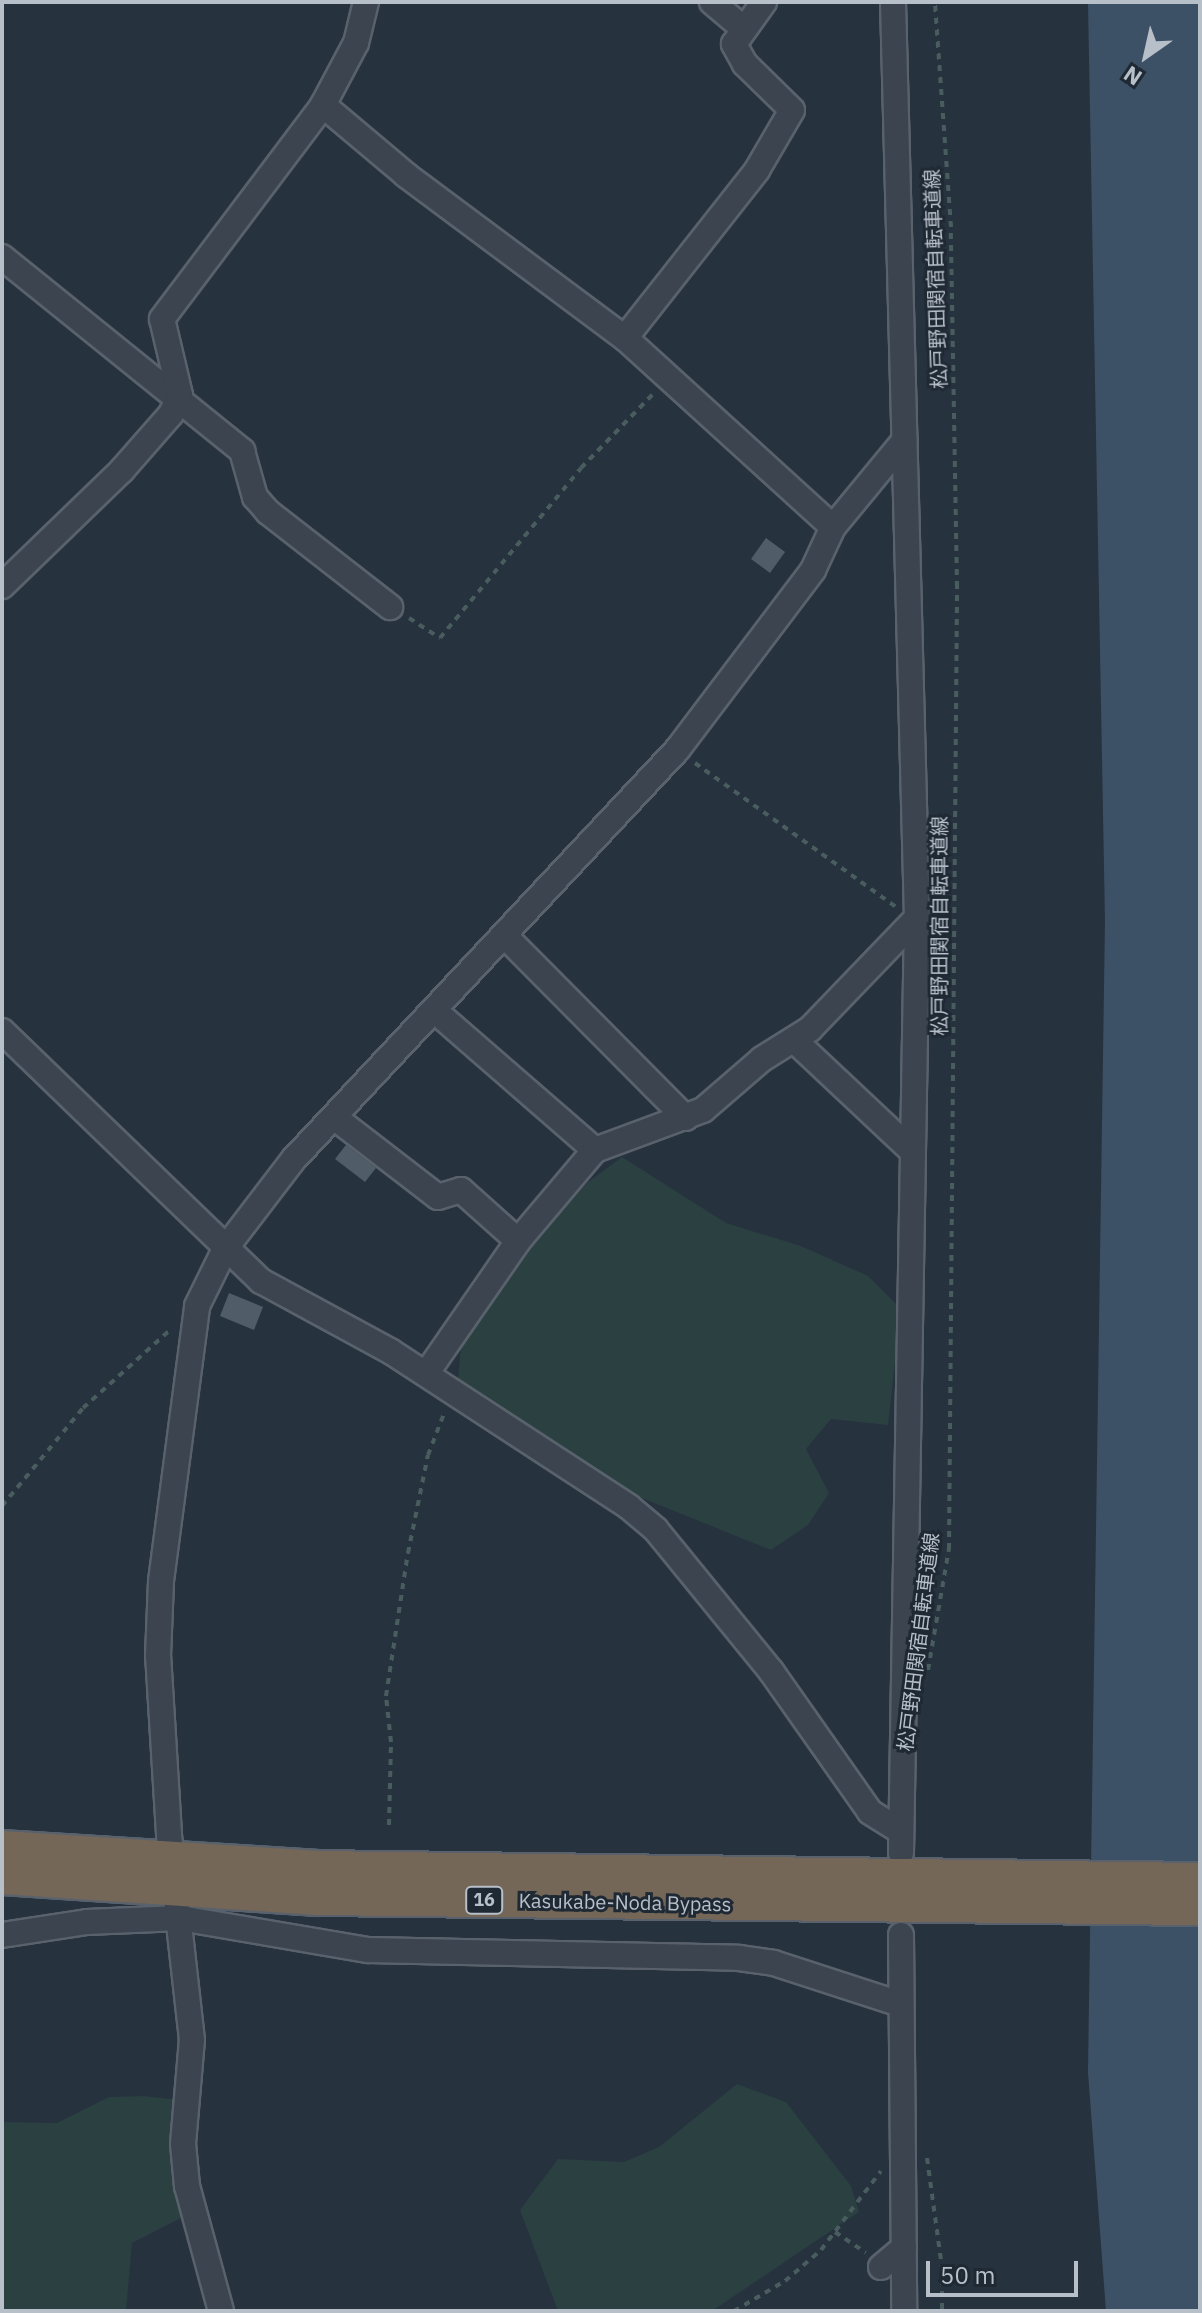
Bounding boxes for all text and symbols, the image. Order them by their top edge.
north arrow [1106,16,1186,96]
text: N [1118,60,1147,93]
street label: 松戸野田関宿自転車道線 [919,169,951,389]
street label: 松戸野田関宿自転車道線 [927,816,951,1036]
street label: 松戸野田関宿自転車道線 [893,1531,943,1753]
road number: 16 [464,1886,504,1914]
street label: Kasukabe-Noda Bypass [518,1888,732,1916]
scale bar [930,2245,1082,2295]
text: 50 m [940,2259,995,2291]

